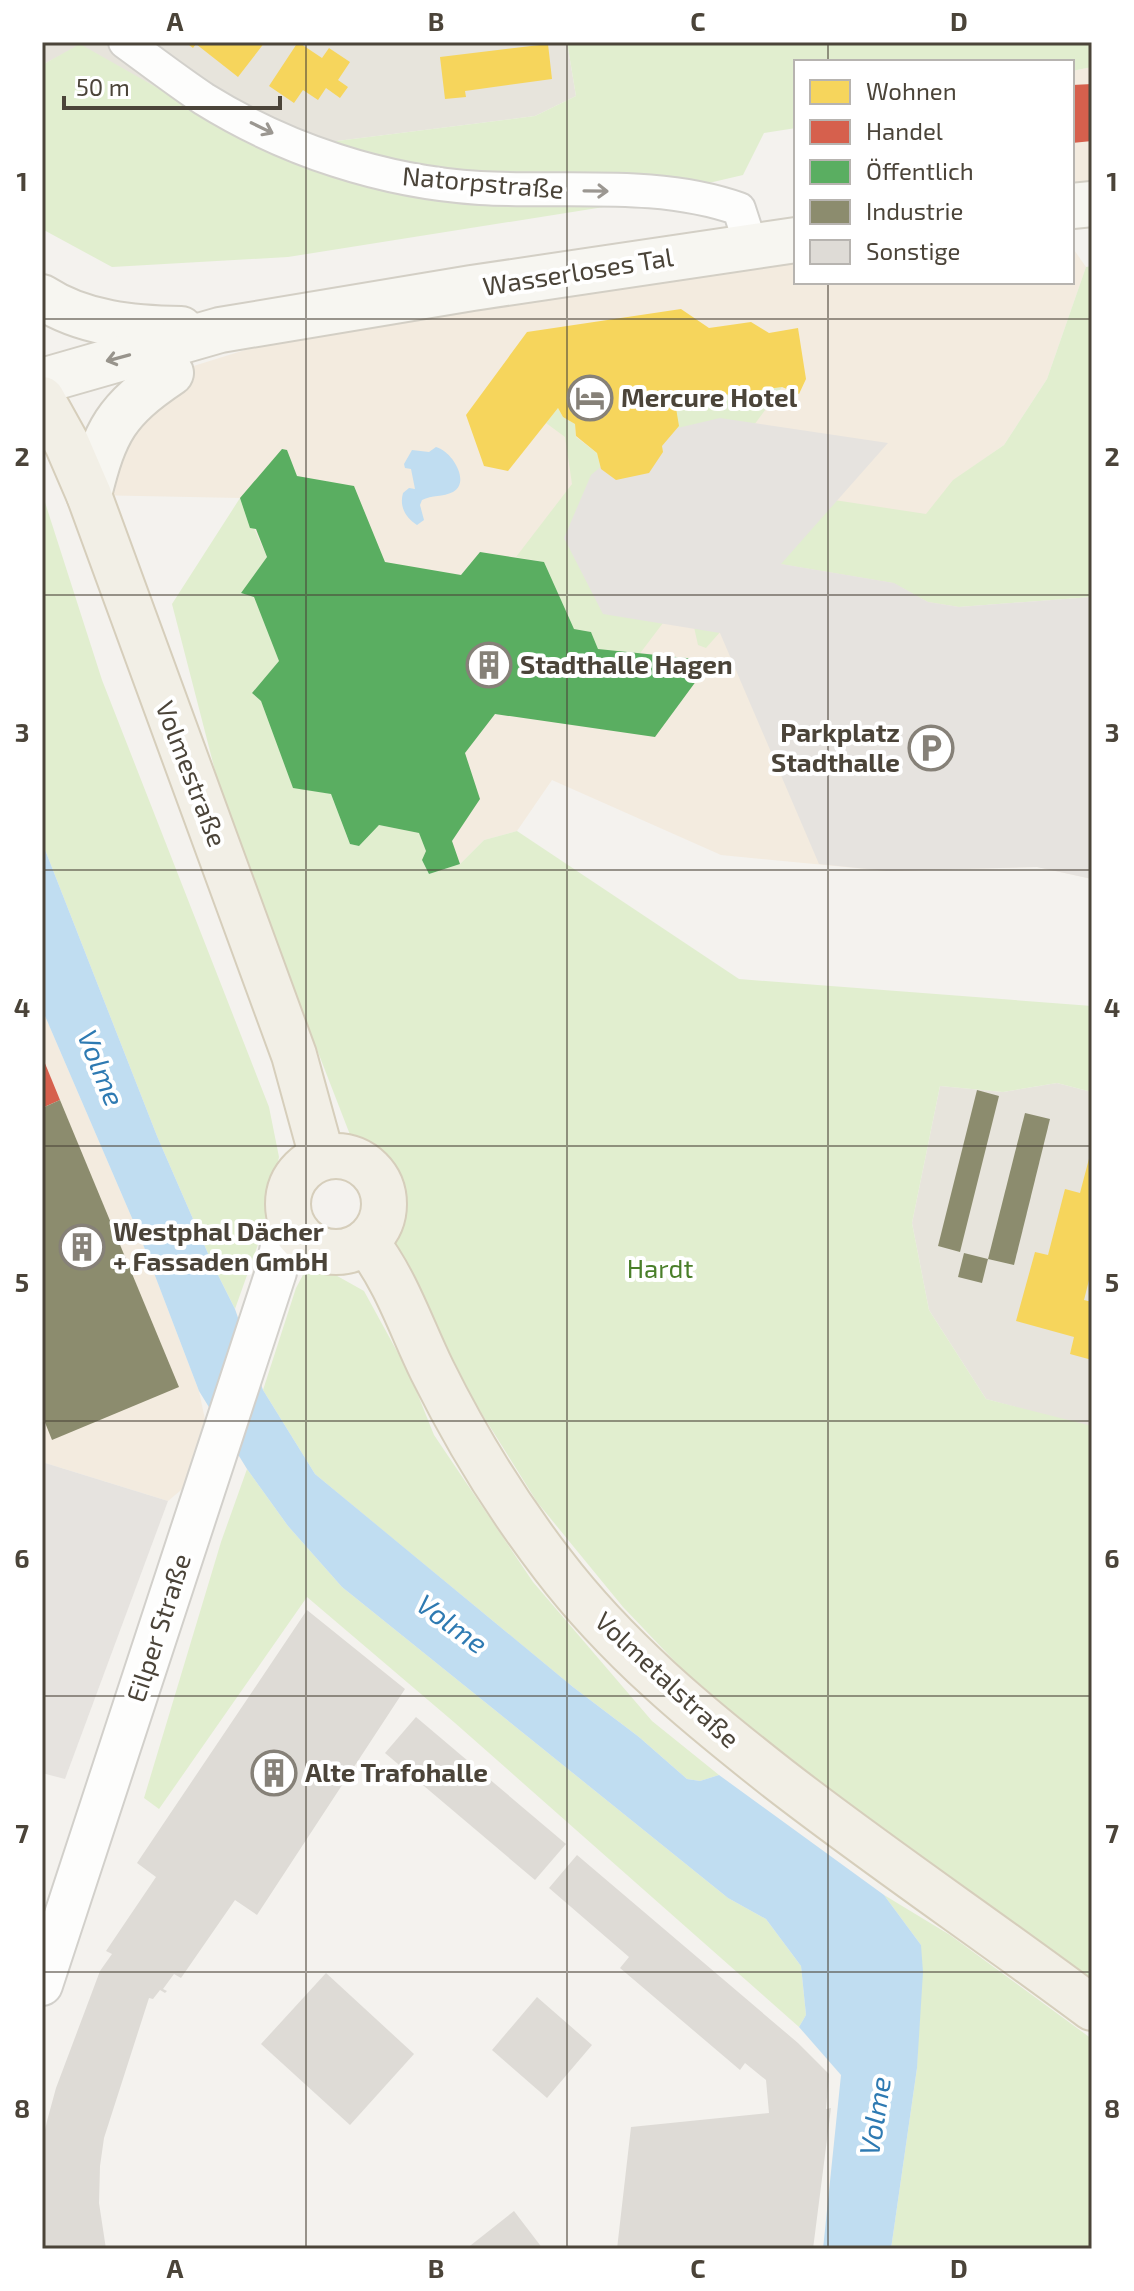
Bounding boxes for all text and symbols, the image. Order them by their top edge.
text: A [167,5,184,36]
text: B [428,5,444,36]
text: C [690,5,706,36]
text: D [950,5,968,36]
scale bar [64,60,280,110]
legend [794,60,1074,284]
text: 50 m [76,72,130,101]
text: Wohnen [866,76,957,105]
text: Handel [866,116,943,145]
one-way arrow [249,121,273,137]
text: Öffentlich [866,156,974,185]
street label: Natorpstraße [401,159,565,204]
text: 1 [16,165,28,196]
text: 1 [1106,165,1118,196]
one-way arrow [582,184,609,199]
text: Industrie [866,196,963,225]
text: Sonstige [866,236,961,265]
street label: Wasserloses Tal [480,240,675,301]
one-way arrow [105,351,131,366]
hotel icon: Mercure Hotel [566,374,614,422]
place label: Mercure Hotel [621,381,798,412]
text: 2 [14,440,30,471]
text: 2 [1104,440,1120,471]
building icon: Stadthalle Hagen [465,641,513,689]
place label: Stadthalle Hagen [520,648,733,679]
street label: Volmestraße [150,696,234,851]
text: 3 [15,716,29,747]
place label: Parkplatz Stadthalle [771,716,900,777]
text: 3 [1105,716,1119,747]
parking icon: Parkplatz Stadthalle [907,724,955,772]
text: 4 [14,991,30,1022]
text: 4 [1104,991,1120,1022]
water label: Volme [71,1024,133,1111]
place label: Westphal Dächer + Fassaden GmbH [113,1215,328,1276]
building icon: Westphal Dächer + Fassaden GmbH [58,1223,106,1271]
park label: Hardt [627,1252,693,1283]
text: 5 [15,1266,29,1297]
text: 5 [1105,1266,1119,1297]
text: 6 [14,1542,30,1573]
text: 6 [1104,1542,1120,1573]
street label: Eilper Straße [119,1550,196,1706]
water label: Volme [410,1586,495,1660]
street label: Volmetalstraße [590,1604,746,1753]
building icon: Alte Trafohalle [250,1749,298,1797]
place label: Alte Trafohalle [305,1756,488,1787]
text: 7 [15,1817,29,1848]
text: 7 [1105,1817,1119,1848]
water label: Volme [851,2074,897,2158]
text: 8 [14,2092,30,2123]
text: 8 [1104,2092,1120,2123]
text: A [167,2252,184,2283]
text: B [428,2252,444,2283]
text: C [690,2252,706,2283]
text: D [950,2252,968,2283]

